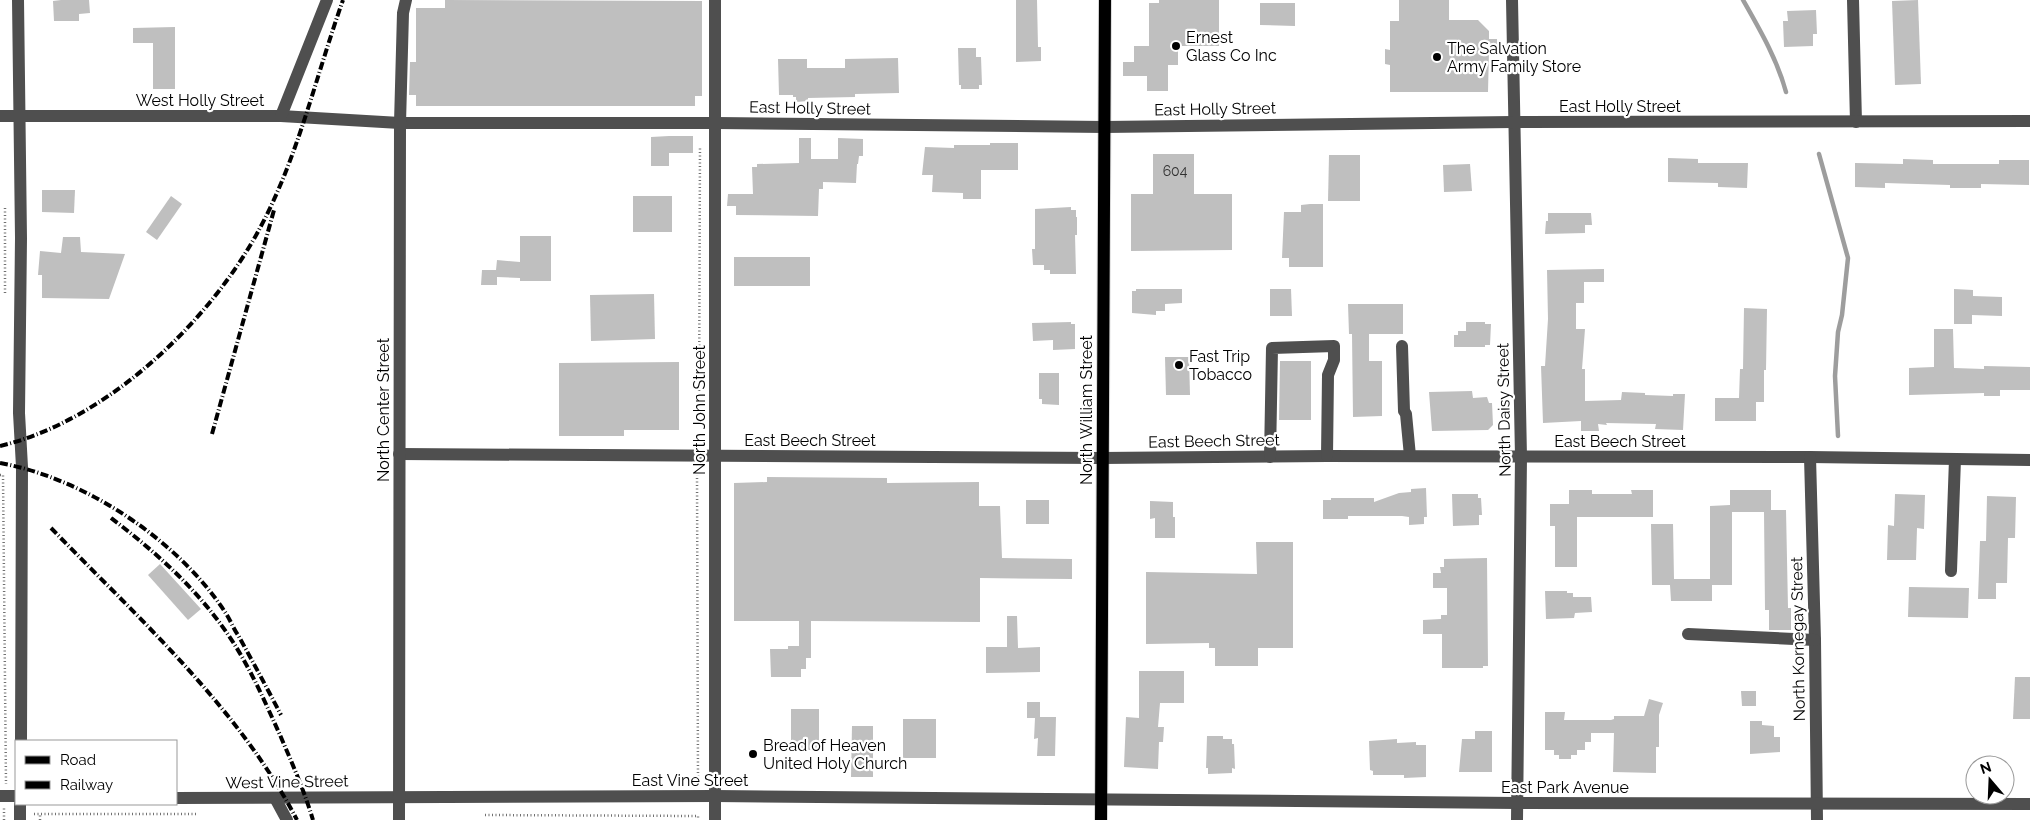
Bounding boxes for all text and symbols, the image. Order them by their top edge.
place label: Ernest Glass Co Inc [1186,28,1277,65]
place label: The Salvation Army Family Store [1447,39,1581,76]
marker: Ernest Glass Co Inc [1170,40,1182,52]
marker: The Salvation Army Family Store [1431,51,1443,63]
street label: West Holly Street [136,91,265,110]
street label: East Holly Street [749,97,872,119]
street label: East Holly Street [1559,97,1682,116]
street label: East Holly Street [1154,98,1277,120]
house number: 604 [1163,163,1188,179]
street label: North William Street [1077,334,1096,485]
street label: North Center Street [374,337,393,482]
street label: North Daisy Street [1493,342,1515,477]
street label: North John Street [690,344,709,475]
place label: Fast Trip Tobacco [1189,347,1252,384]
marker: Fast Trip Tobacco [1173,359,1185,371]
street label: East Beech Street [1148,430,1281,452]
street label: East Beech Street [744,431,876,450]
street label: East Beech Street [1554,432,1686,451]
street label: North Kornegay Street [1787,556,1809,722]
place label: Bread of Heaven United Holy Church [763,736,907,773]
legend [15,740,178,805]
marker: Bread of Heaven United Holy Church [747,748,759,760]
text: Road [60,751,96,769]
north arrow [1965,755,2015,805]
text: N [1978,758,1993,777]
street label: West Vine Street [225,771,349,793]
street label: East Vine Street [632,771,749,790]
text: Railway [60,776,113,794]
street label: East Park Avenue [1501,778,1629,797]

